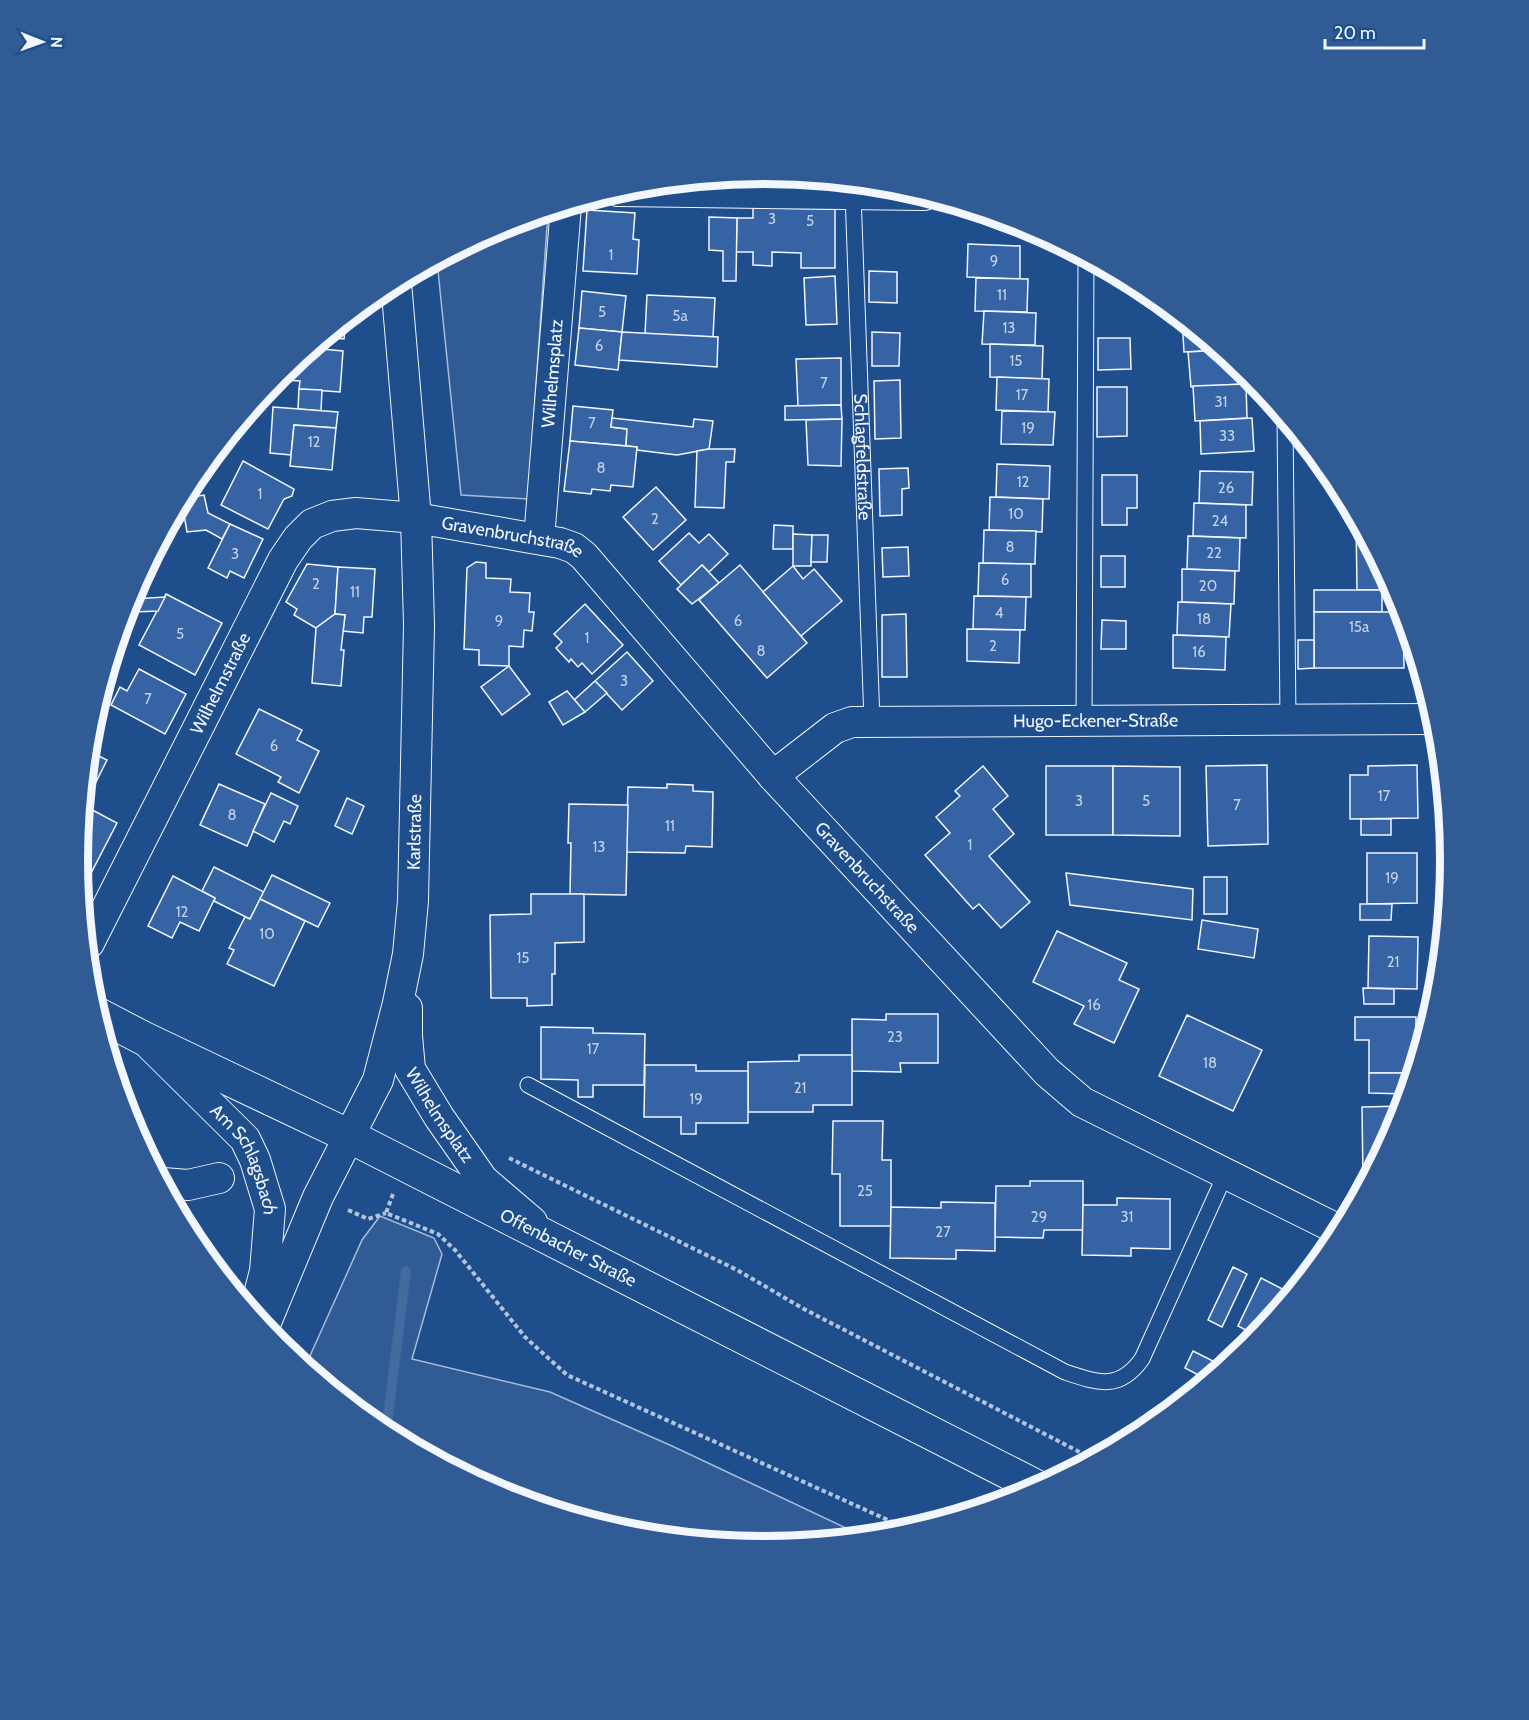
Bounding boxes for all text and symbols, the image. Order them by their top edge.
north arrow [12,12,72,72]
scale bar [1325,12,1424,50]
text: 20 m [1334,22,1376,44]
text: N [47,36,66,48]
house number: 3 [768,210,776,228]
house number: 5 [806,212,814,230]
house number: 1 [609,246,613,264]
house number: 9 [990,252,998,270]
house number: 11 [997,286,1007,304]
house number: 5 [598,303,606,321]
house number: 5a [672,307,688,325]
street label: Wilhelmsplatz [537,318,568,429]
house number: 13 [1002,319,1016,337]
house number: 6 [595,337,603,355]
house number: 15 [1009,352,1023,370]
house number: 7 [820,374,828,392]
house number: 17 [1016,386,1029,404]
street label: Schlagfeldstraße [849,393,876,521]
house number: 31 [1214,393,1228,411]
house number: 7 [588,414,596,432]
house number: 19 [1021,419,1035,437]
house number: 33 [1219,427,1235,445]
house number: 12 [308,433,321,451]
house number: 8 [596,459,606,477]
house number: 12 [1017,473,1030,491]
house number: 26 [1218,479,1234,497]
house number: 1 [258,485,262,503]
house number: 10 [1008,505,1024,523]
house number: 2 [651,510,659,528]
street label: Gravenbruchstraße [440,512,588,562]
house number: 24 [1212,512,1229,530]
house number: 8 [1005,538,1015,556]
house number: 22 [1206,544,1222,562]
house number: 3 [231,545,239,563]
house number: 6 [1001,571,1009,589]
house number: 2 [312,575,320,593]
house number: 20 [1199,577,1217,595]
house number: 11 [350,583,360,601]
house number: 4 [995,604,1004,622]
house number: 18 [1197,610,1211,628]
house number: 9 [495,612,503,630]
house number: 6 [734,612,742,630]
house number: 15a [1349,618,1370,636]
house number: 5 [176,625,184,643]
street label: Wilhelmstraße [186,629,255,738]
house number: 1 [585,629,589,647]
house number: 2 [989,637,997,655]
house number: 8 [756,642,766,660]
house number: 16 [1192,643,1206,661]
house number: 3 [620,672,628,690]
house number: 7 [144,690,152,708]
street label: Hugo-Eckener-Straße [1013,709,1178,732]
house number: 6 [270,737,278,755]
house number: 17 [1378,787,1391,805]
house number: 3 [1075,792,1083,810]
house number: 5 [1142,792,1150,810]
street label: Karlstraße [403,794,426,870]
house number: 7 [1233,796,1241,814]
house number: 8 [227,806,237,824]
house number: 11 [665,817,675,835]
street label: Gravenbruchstraße [810,817,924,938]
house number: 1 [968,836,972,854]
house number: 13 [592,838,606,856]
house number: 19 [1385,869,1399,887]
house number: 12 [176,903,189,921]
house number: 10 [259,925,275,943]
house number: 15 [516,949,530,967]
house number: 21 [1387,953,1399,971]
house number: 16 [1087,996,1101,1014]
house number: 23 [887,1028,903,1046]
house number: 17 [587,1040,600,1058]
house number: 18 [1203,1054,1217,1072]
street label: Wilhelmsplatz [401,1064,479,1167]
house number: 21 [794,1079,806,1097]
house number: 19 [689,1090,703,1108]
street label: Am Schlagsbach [205,1100,281,1216]
house number: 25 [857,1182,873,1200]
street label: Offenbacher Straße [496,1204,640,1292]
house number: 29 [1031,1208,1047,1226]
house number: 31 [1120,1208,1134,1226]
house number: 27 [935,1223,951,1241]

